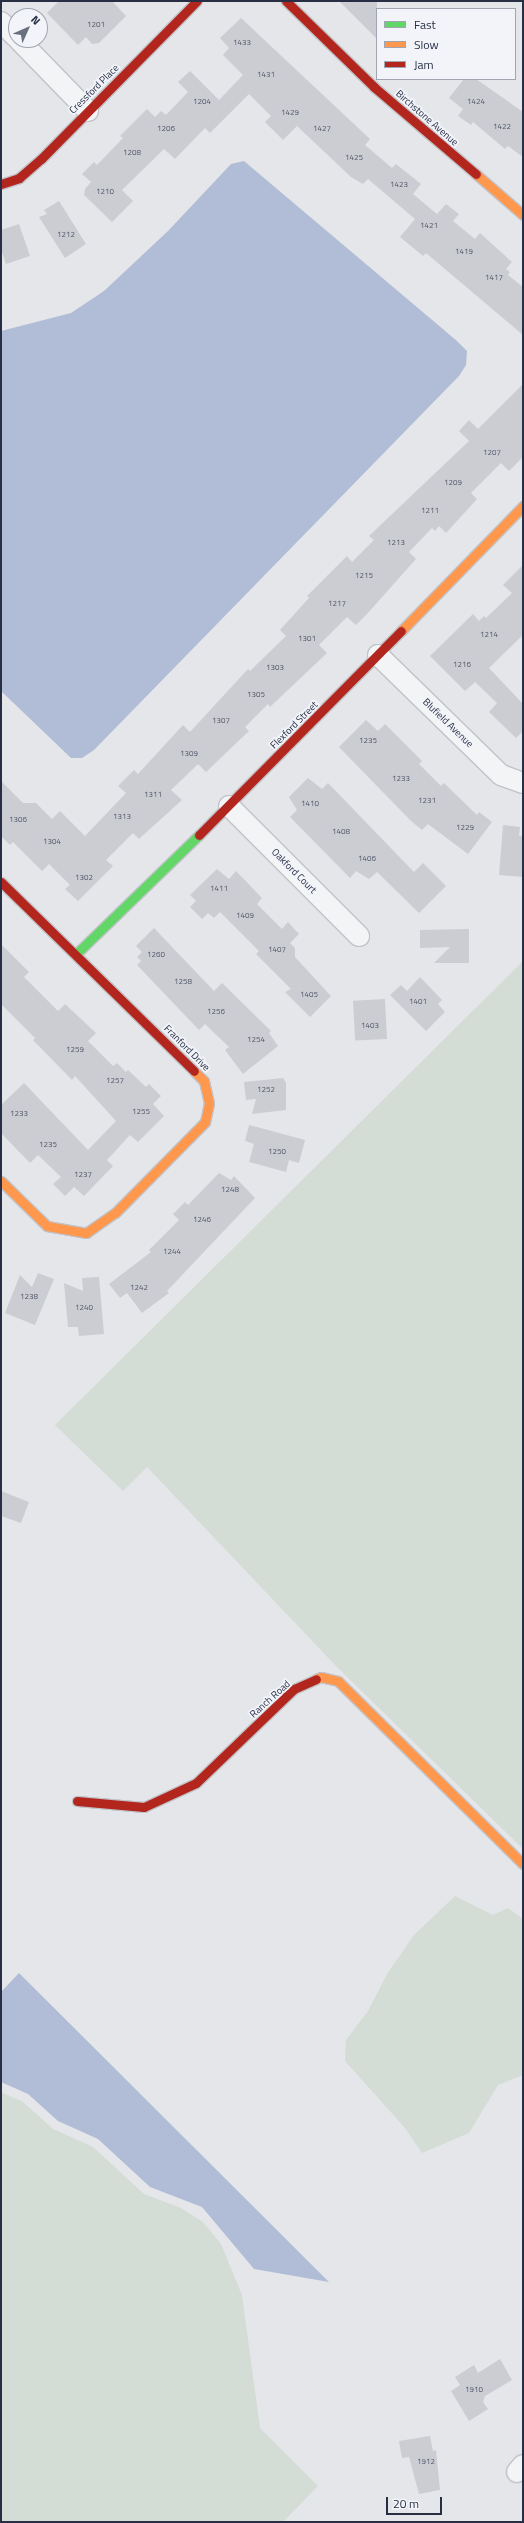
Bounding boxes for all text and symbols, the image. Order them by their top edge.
north arrow [8,8,48,48]
legend [376,8,516,80]
text: N [27,12,44,29]
text: Fast [414,15,436,34]
house number: 1201 [87,20,105,30]
text: Slow [414,35,439,54]
house number: 1433 [233,38,251,48]
text: Jam [414,55,434,74]
street label: Cressford Place [67,62,121,116]
house number: 1431 [257,70,275,80]
street label: Birchstone Avenue [393,88,461,148]
house number: 1204 [193,97,211,107]
house number: 1424 [467,97,485,107]
house number: 1429 [281,108,299,118]
house number: 1422 [493,122,511,132]
house number: 1206 [157,124,175,134]
house number: 1427 [313,124,331,134]
house number: 1208 [123,148,141,158]
house number: 1425 [345,153,363,163]
house number: 1423 [390,180,408,190]
house number: 1210 [96,187,114,197]
house number: 1421 [420,221,438,231]
house number: 1212 [57,230,75,240]
house number: 1419 [455,247,473,257]
house number: 1417 [485,273,503,283]
house number: 1207 [483,448,501,458]
house number: 1209 [444,478,462,488]
house number: 1211 [421,506,439,516]
house number: 1213 [387,538,405,548]
house number: 1215 [355,571,373,581]
house number: 1217 [328,599,346,609]
house number: 1214 [480,630,498,640]
house number: 1301 [298,634,316,644]
house number: 1216 [453,660,471,670]
house number: 1303 [266,663,284,673]
house number: 1305 [247,690,265,700]
street label: Blufield Avenue [420,696,476,750]
street label: Flexford Street [268,699,320,751]
house number: 1307 [212,716,230,726]
house number: 1235 [359,736,377,746]
house number: 1309 [180,749,198,759]
house number: 1233 [392,774,410,784]
house number: 1311 [144,790,162,800]
house number: 1231 [418,796,436,806]
house number: 1410 [301,799,319,809]
house number: 1313 [113,812,131,822]
house number: 1306 [9,815,27,825]
house number: 1229 [456,823,474,833]
house number: 1408 [332,827,350,837]
house number: 1304 [43,837,61,847]
street label: Oakford Court [269,846,319,896]
house number: 1406 [358,854,376,864]
house number: 1302 [75,873,93,883]
house number: 1411 [210,884,228,894]
house number: 1409 [236,911,254,921]
house number: 1407 [268,945,286,955]
house number: 1260 [147,950,165,960]
house number: 1258 [174,977,192,987]
house number: 1405 [300,990,318,1000]
house number: 1401 [409,997,427,1007]
house number: 1256 [207,1007,225,1017]
house number: 1403 [361,1021,379,1031]
street label: Franford Drive [162,1023,212,1073]
house number: 1254 [247,1035,265,1045]
house number: 1259 [66,1045,84,1055]
house number: 1257 [106,1076,124,1086]
house number: 1252 [257,1085,275,1095]
house number: 1255 [132,1107,150,1117]
house number: 1233 [10,1109,28,1119]
house number: 1235 [39,1140,57,1150]
house number: 1250 [268,1147,286,1157]
house number: 1237 [74,1170,92,1180]
house number: 1248 [221,1185,239,1195]
house number: 1246 [193,1215,211,1225]
house number: 1244 [163,1247,181,1257]
house number: 1242 [130,1283,148,1293]
house number: 1238 [20,1292,38,1302]
house number: 1240 [75,1303,93,1313]
street label: Ranch Road [247,1678,293,1720]
house number: 1910 [465,2385,483,2395]
house number: 1912 [417,2457,435,2467]
scale bar [388,2489,444,2515]
text: 20 m [393,2494,419,2513]

